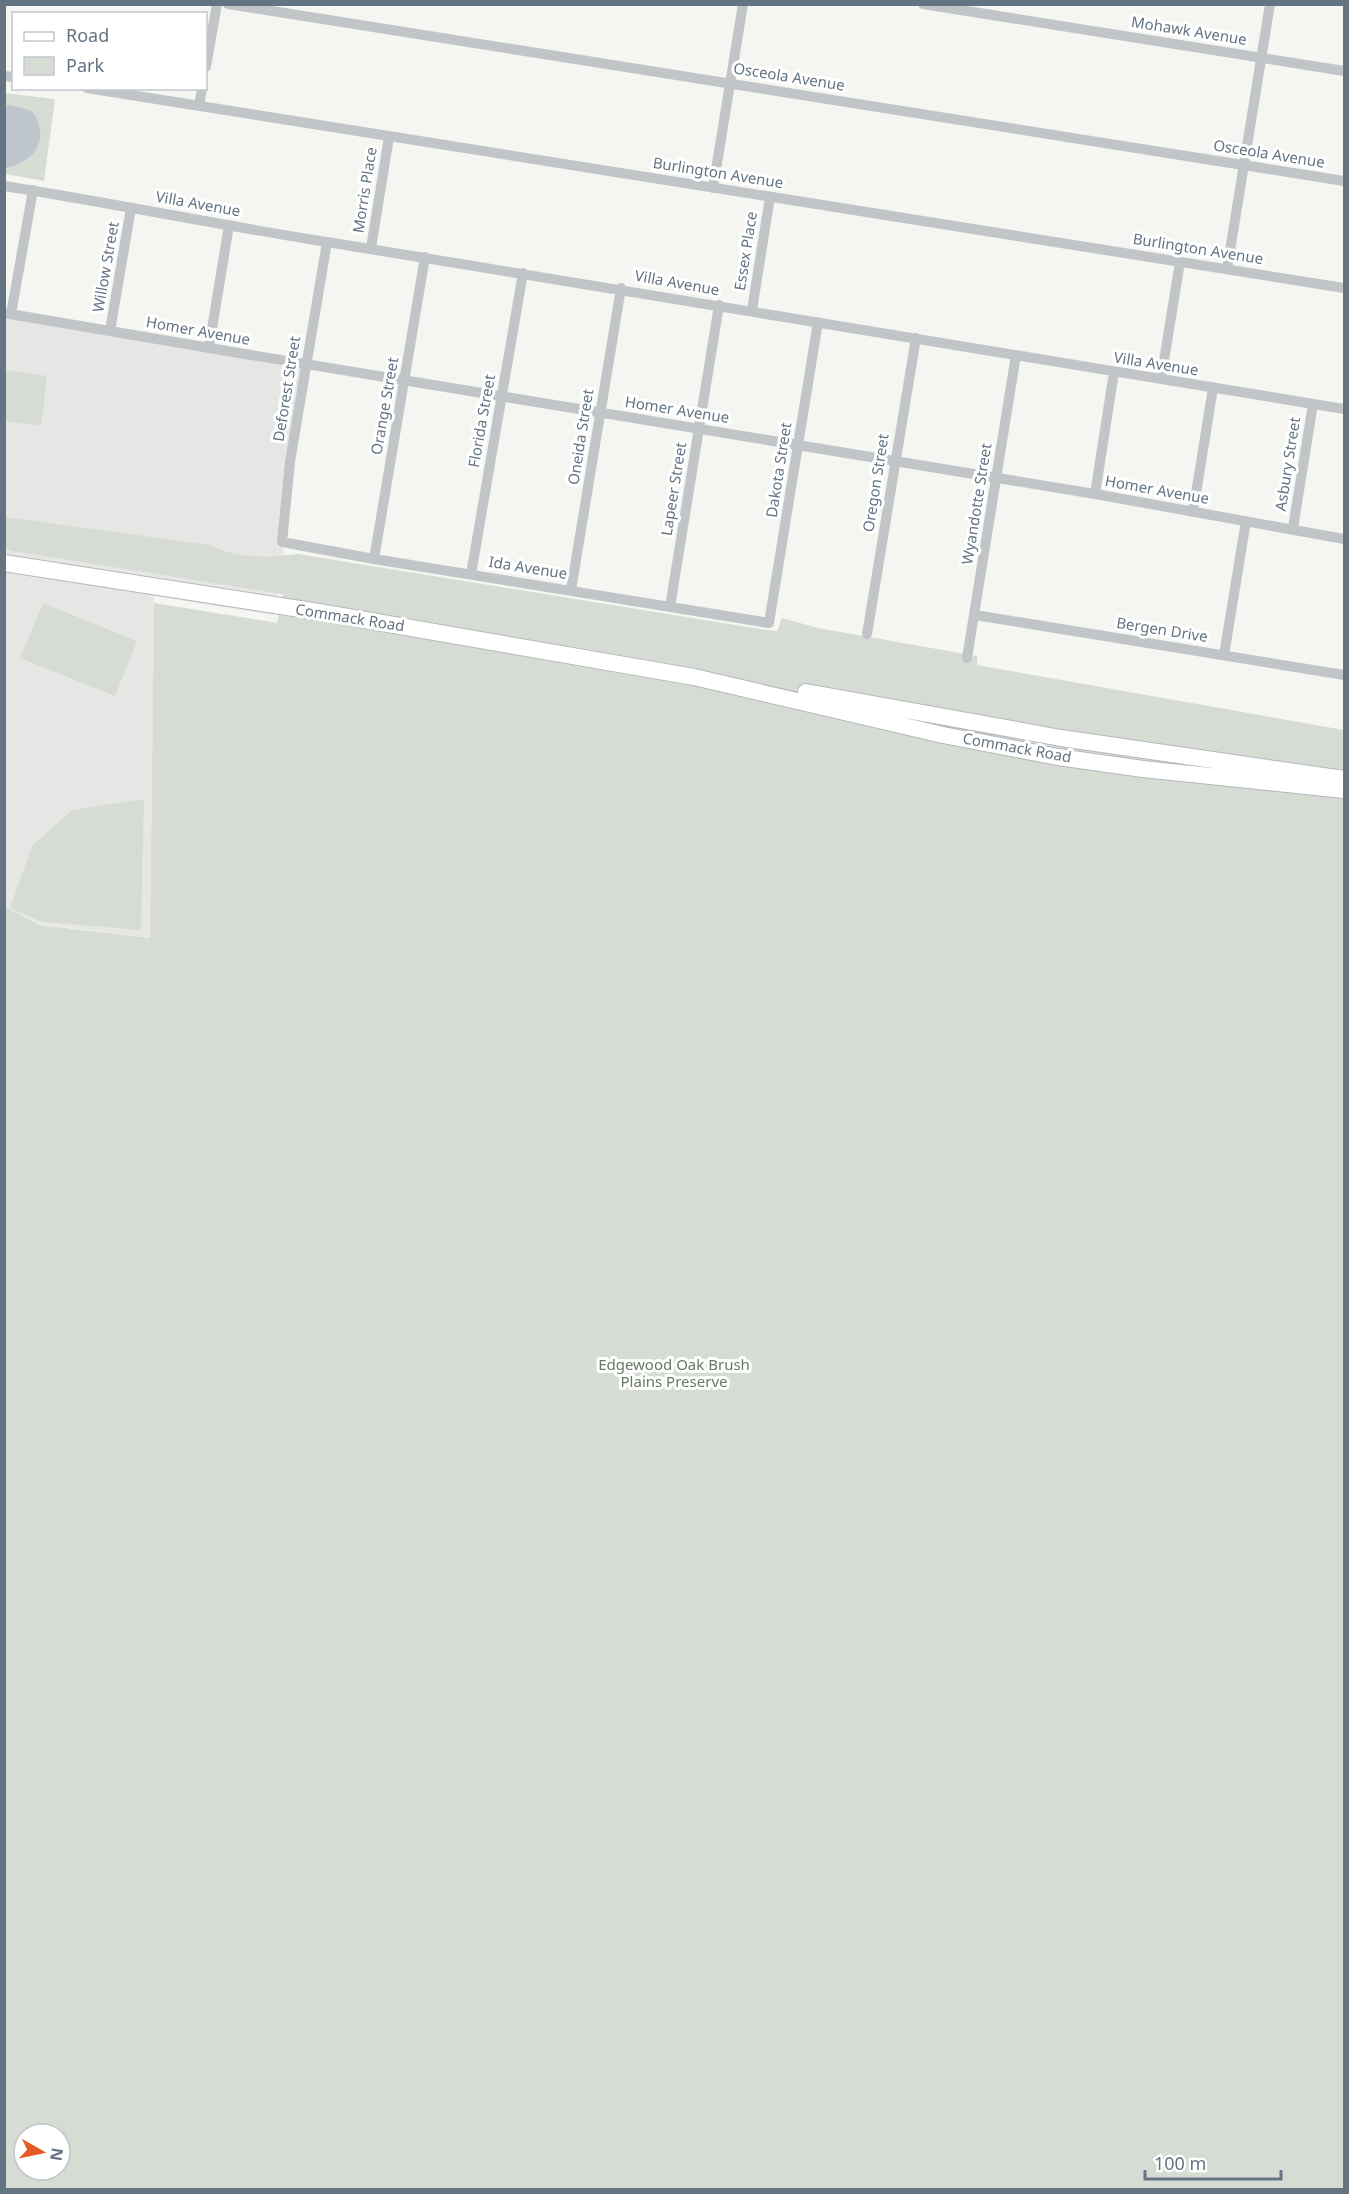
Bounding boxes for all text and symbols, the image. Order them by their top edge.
street label: Mohawk Avenue [1130,11,1248,49]
legend [12,12,207,90]
text: Road [66,23,109,47]
text: Park [66,53,104,77]
street label: Osceola Avenue [732,57,846,95]
street label: Osceola Avenue [1212,134,1326,172]
street label: Morris Place [347,145,381,234]
street label: Burlington Avenue [652,152,785,192]
street label: Villa Avenue [154,186,242,220]
street label: Essex Place [729,210,761,292]
street label: Willow Street [87,219,123,314]
street label: Burlington Avenue [1132,228,1265,268]
street label: Villa Avenue [633,265,721,299]
street label: Homer Avenue [145,311,252,349]
street label: Deforest Street [268,334,304,443]
street label: Villa Avenue [1112,346,1200,380]
street label: Orange Street [366,355,403,456]
street label: Florida Street [463,372,499,469]
street label: Oneida Street [563,387,598,486]
street label: Homer Avenue [624,391,731,427]
street label: Asbury Street [1270,415,1304,512]
street label: Dakota Street [761,420,795,519]
street label: Oregon Street [857,432,893,534]
street label: Lapeer Street [656,440,690,537]
street label: Wyandotte Street [957,441,996,566]
street label: Homer Avenue [1104,470,1211,508]
street label: Ida Avenue [487,551,569,583]
street label: Commack Road [294,599,406,636]
street label: Bergen Drive [1115,612,1209,646]
street label: Commack Road [961,728,1073,766]
park label: Edgewood Oak Brush Plains Preserve [598,1354,750,1391]
north arrow [12,2122,72,2182]
scale bar [1145,2143,1282,2181]
text: N [45,2146,69,2162]
text: 100 m [1154,2151,1206,2175]

